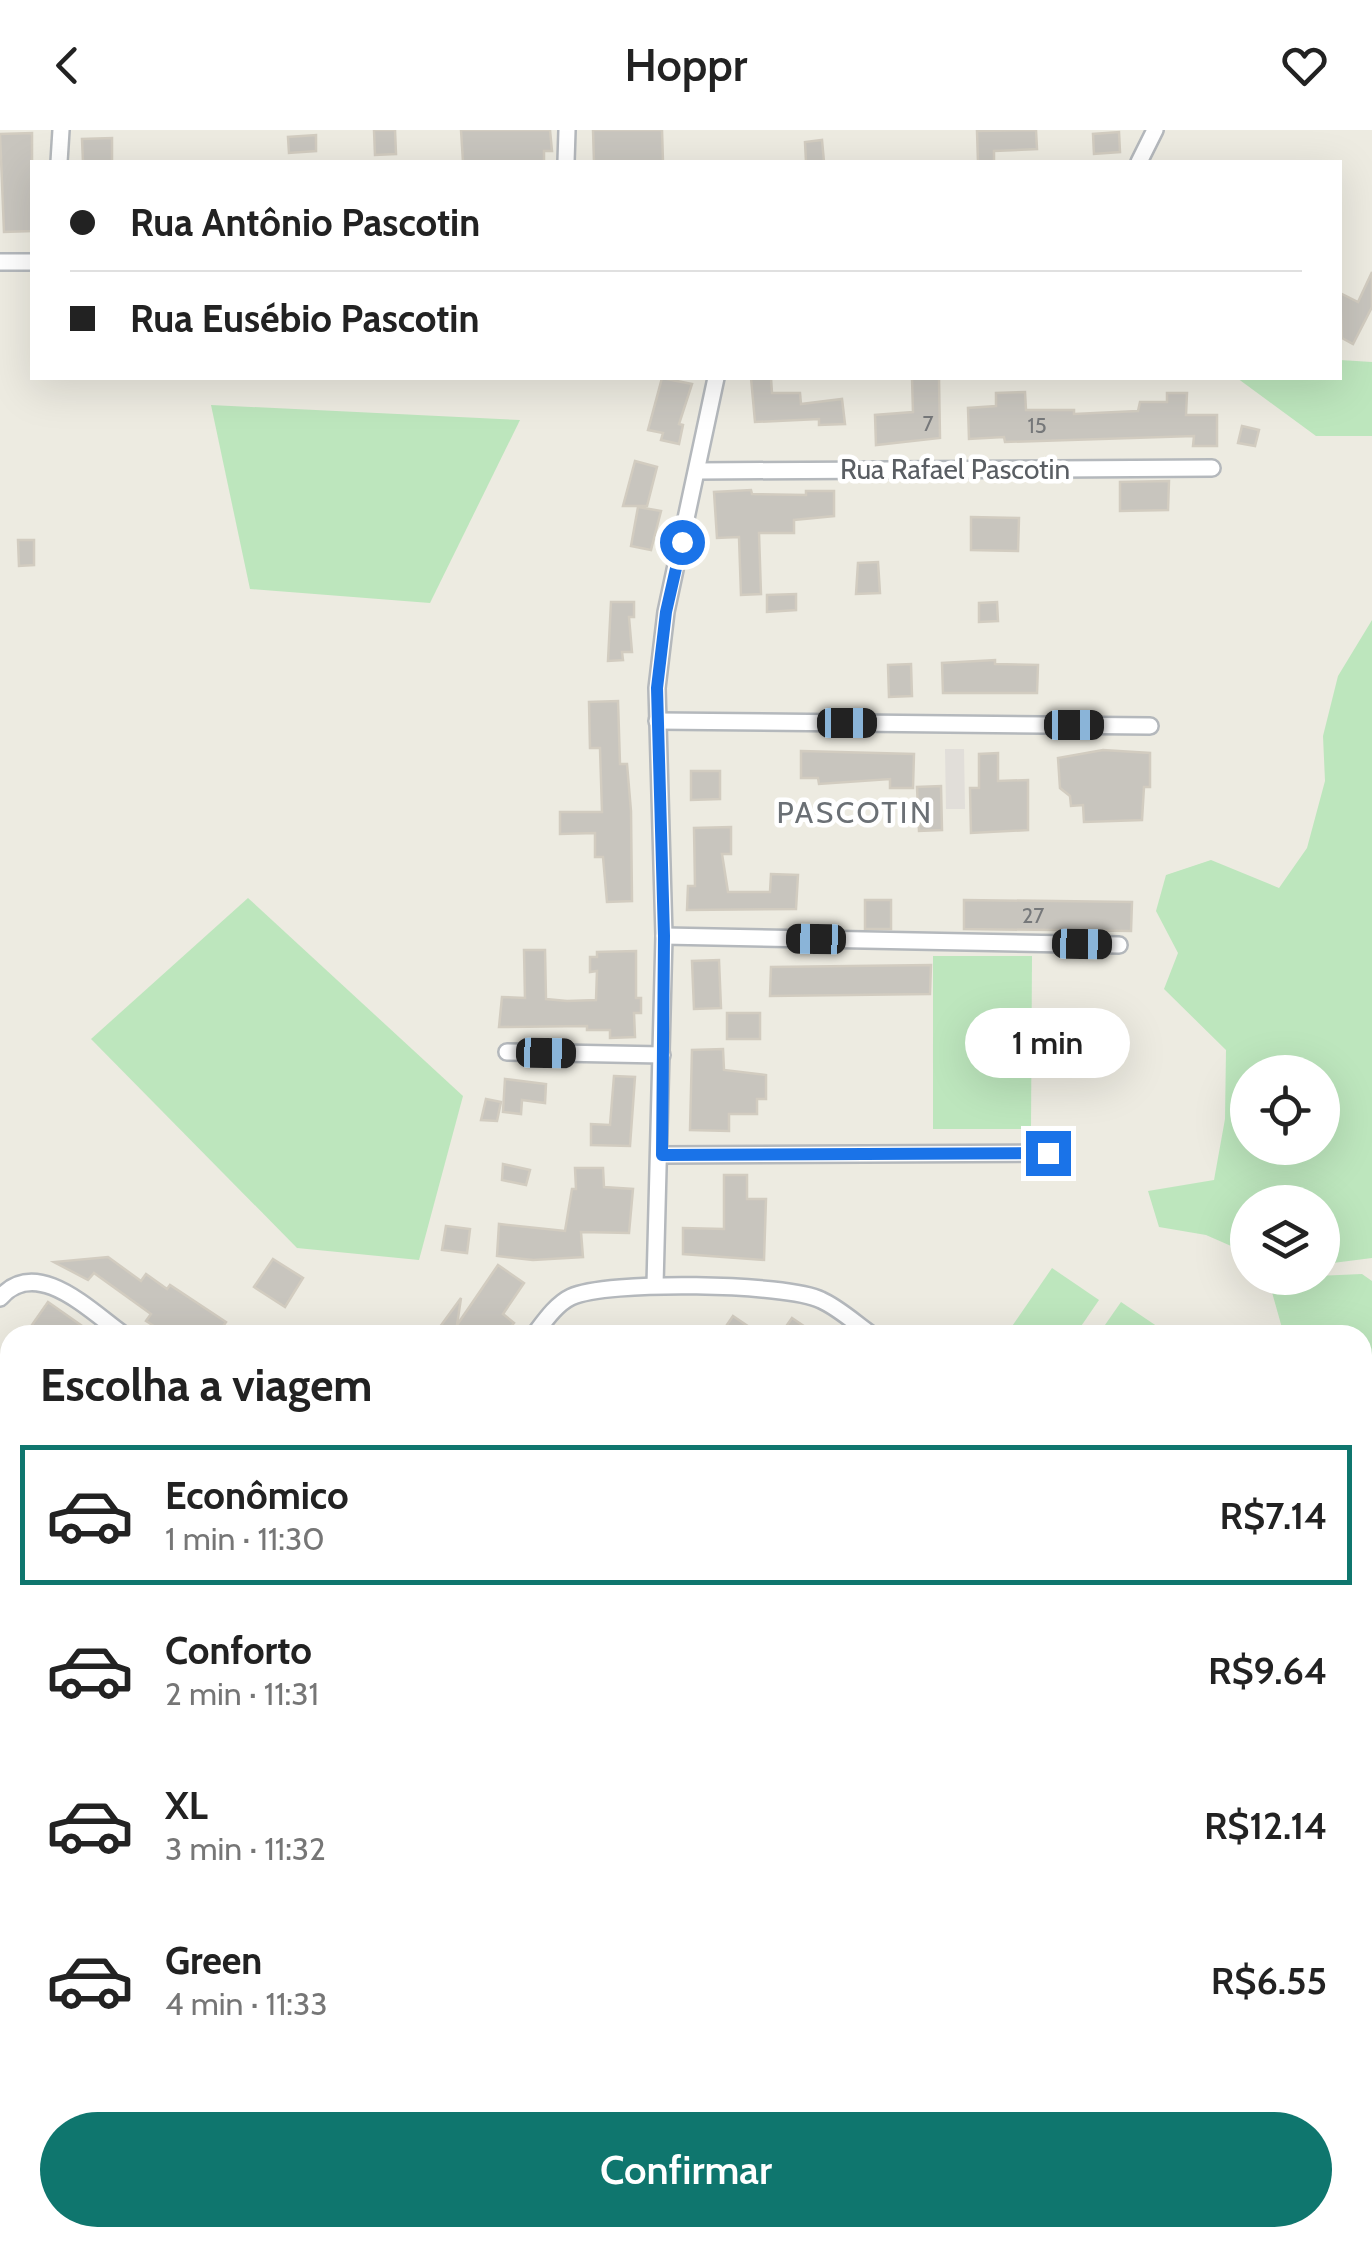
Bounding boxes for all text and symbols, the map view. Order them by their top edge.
icon: back [40,38,95,93]
text: Hoppr [625,38,747,92]
icon: heart [1277,38,1332,93]
text: Rua Antônio Pascotin [130,199,480,246]
text: Rua Eusébio Pascotin [130,295,479,342]
house number: 7 [922,410,934,437]
house number: 15 [1027,412,1047,439]
street label: Rua Rafael Pascotin [840,452,1070,486]
route start [660,520,705,565]
car [817,708,877,738]
car [1044,710,1104,740]
district label: PASCOTIN [776,794,934,831]
house number: 27 [1022,902,1044,929]
car [786,923,846,955]
car [1052,928,1112,960]
callout: 1 min [966,1008,1130,1078]
text: 1 min [1012,1023,1083,1062]
car [516,1037,576,1069]
map controls [1230,1055,1340,1295]
button: locate [1230,1055,1340,1165]
route end [1026,1131,1071,1176]
button: layers [1230,1185,1340,1295]
text: Escolha a viagem [40,1358,372,1412]
icon: car [45,1470,135,1560]
text: Econômico [165,1472,349,1519]
text: R$7.14 [1219,1492,1327,1539]
text: 1 min · 11:30 [165,1519,325,1558]
icon: car [45,1625,135,1715]
text: Conforto [165,1627,312,1674]
text: R$9.64 [1208,1647,1327,1694]
text: 2 min · 11:31 [165,1674,319,1713]
icon: car [45,1780,135,1870]
text: XL [165,1782,208,1829]
text: R$12.14 [1204,1802,1327,1849]
text: 3 min · 11:32 [165,1829,326,1868]
icon: car [45,1935,135,2025]
text: Green [165,1937,262,1984]
text: R$6.55 [1211,1957,1327,2004]
text: 4 min · 11:33 [165,1984,328,2023]
button: Confirmar [40,2112,1332,2227]

